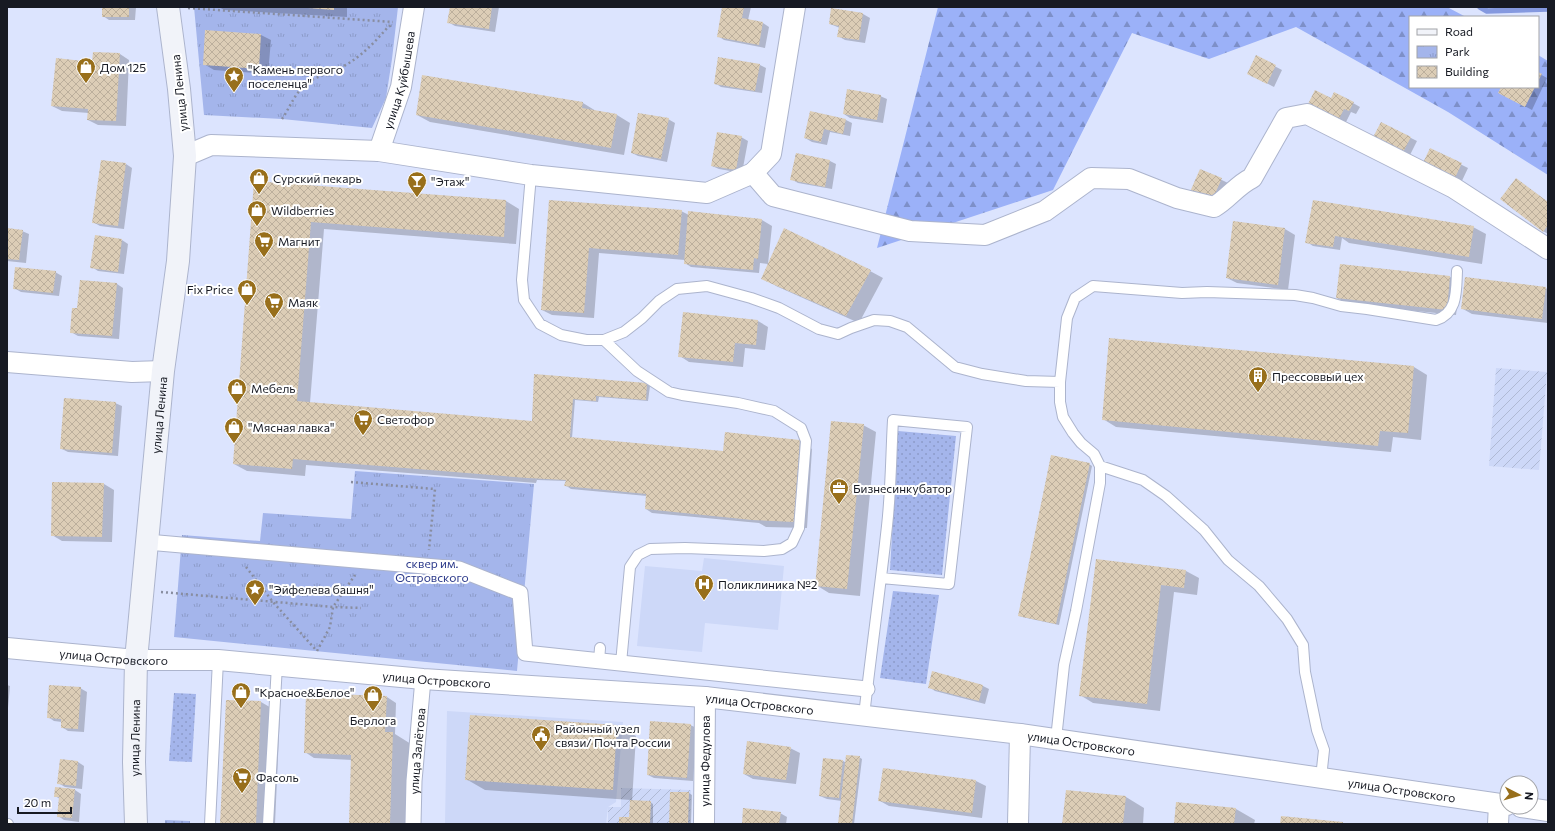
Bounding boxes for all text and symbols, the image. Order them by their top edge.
legend [1409,16,1539,88]
text: Road [1445,24,1473,38]
street label: улица Куйбышева [380,30,417,131]
text: Park [1445,44,1471,58]
street label: улица Ленина [168,54,190,132]
shop icon: Дом 125 [75,56,97,84]
place label: Дом 125 [100,60,146,74]
place label: "Камень первого поселенца" [248,62,343,90]
text: Building [1445,64,1489,78]
place icon: "Камень первого поселенца" [223,65,245,93]
shop icon: Сурский пекарь [248,167,270,195]
bar icon: "Этаж" [406,170,428,198]
place label: Сурский пекарь [273,171,362,185]
place label: "Этаж" [431,174,470,188]
shop icon: Wildberries [246,199,268,227]
place label: Wildberries [271,203,334,217]
supermarket icon: Магнит [253,230,275,258]
place label: Магнит [278,234,321,248]
shop icon: Fix Price [236,278,258,306]
place label: Fix Price [187,282,233,296]
supermarket icon: Maяк [263,291,285,319]
place label: Maяк [288,295,319,309]
building icon: Прессоввый цех [1247,365,1269,393]
place label: Прессоввый цех [1272,369,1364,383]
street label: улица Ленина [148,376,169,454]
shop icon: Мебель [226,377,248,405]
place label: Мебель [251,381,296,395]
supermarket icon: Светофор [352,408,374,436]
place label: Светофор [377,412,434,426]
shop icon: "Мясная лавка" [223,416,245,444]
place label: "Мясная лавка" [248,420,334,434]
office icon: Бизнесинкубатор [828,477,850,505]
place label: Бизнесинкубатор [853,481,952,495]
park label: сквер им. Островского [395,556,469,584]
hospital icon: Поликлиника №2 [693,573,715,601]
place label: Поликлиника №2 [718,577,818,591]
place icon: "Эйфелева башня" [244,578,266,606]
place label: "Эйфелева башня" [269,582,374,596]
street label: улица Островского [59,646,168,667]
street label: улица Островского [382,668,491,690]
shop icon: "Красное&Белое" [230,681,252,709]
shop icon: Берлога [362,684,384,712]
place label: "Красное&Белое" [255,685,355,699]
street label: улица Островского [705,690,814,717]
street label: улица Ленина [127,699,142,777]
street label: улица Залётова [407,707,427,795]
place label: Берлога [350,713,396,727]
street label: улица Федулова [697,715,712,807]
place label: Районный узел связи/ Почта России [555,721,671,749]
public building icon: Районный узел связи/ Почта России [530,724,552,752]
street label: улица Островского [1026,728,1136,758]
supermarket icon: Фасоль [231,766,253,794]
place label: Фасоль [256,770,299,784]
street label: улица Островского [1347,775,1457,804]
north arrow [1499,775,1539,815]
scale bar [18,789,71,815]
text: N [1523,791,1536,801]
text: 20 m [24,795,51,809]

